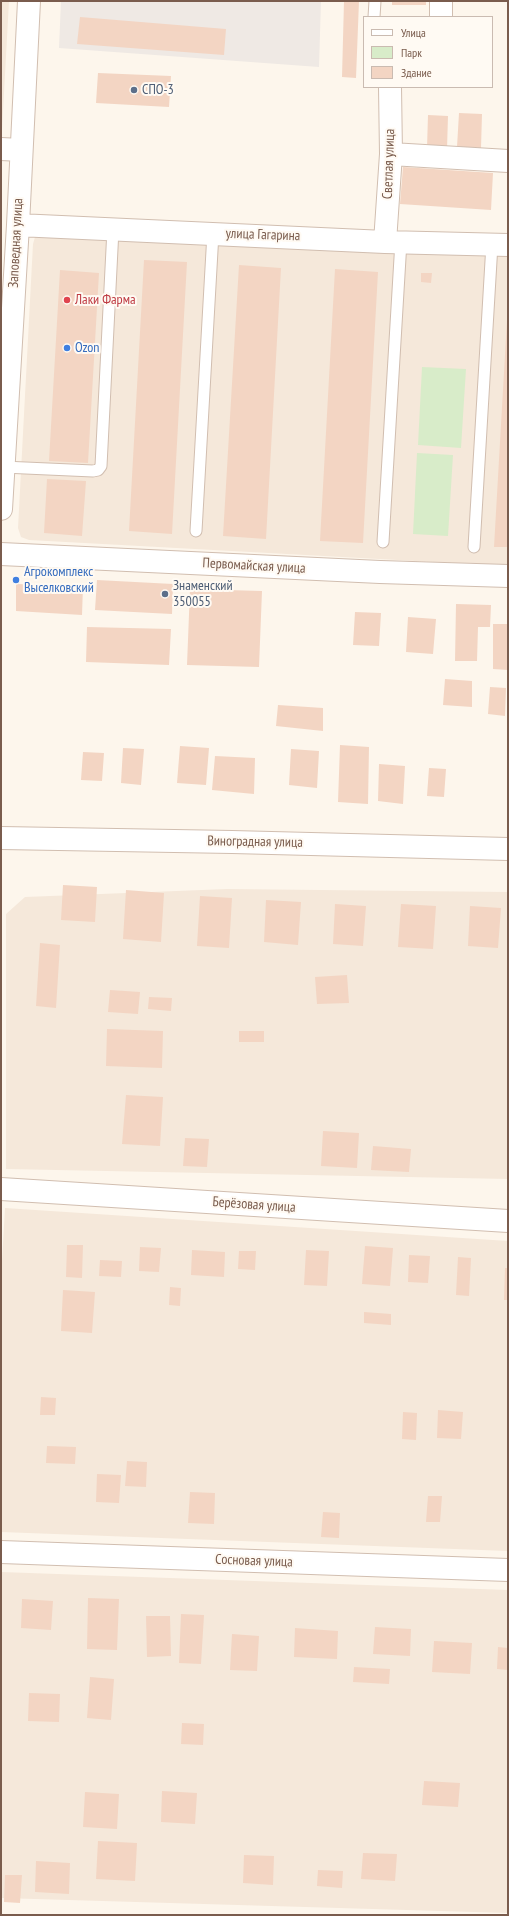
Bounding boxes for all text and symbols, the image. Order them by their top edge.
legend [363,16,493,88]
text: Улица [401,25,426,40]
text: Парк [401,45,422,60]
text: Здание [401,65,432,80]
place label: СПО-3 [142,82,174,98]
marker: СПО-3 [129,85,139,95]
street label: Светлая улица [379,129,399,199]
street label: Заповедная улица [5,198,27,288]
street label: улица Гагарина [225,225,301,245]
place label: Лаки Фарма [75,292,136,308]
marker: Лаки Фарма [62,295,72,305]
place label: Ozon [75,340,100,356]
marker: Ozon [62,343,72,353]
street label: Первомайская улица [202,555,306,577]
place label: Агрокомплекс Выселковский [24,564,94,596]
marker: Агрокомплекс Выселковский [11,575,21,585]
place label: Знаменский 350055 [173,578,233,610]
marker: Знаменский 350055 [160,589,170,599]
street label: Виноградная улица [207,833,303,851]
street label: Берёзовая улица [212,1194,296,1216]
street label: Сосновая улица [215,1551,293,1571]

